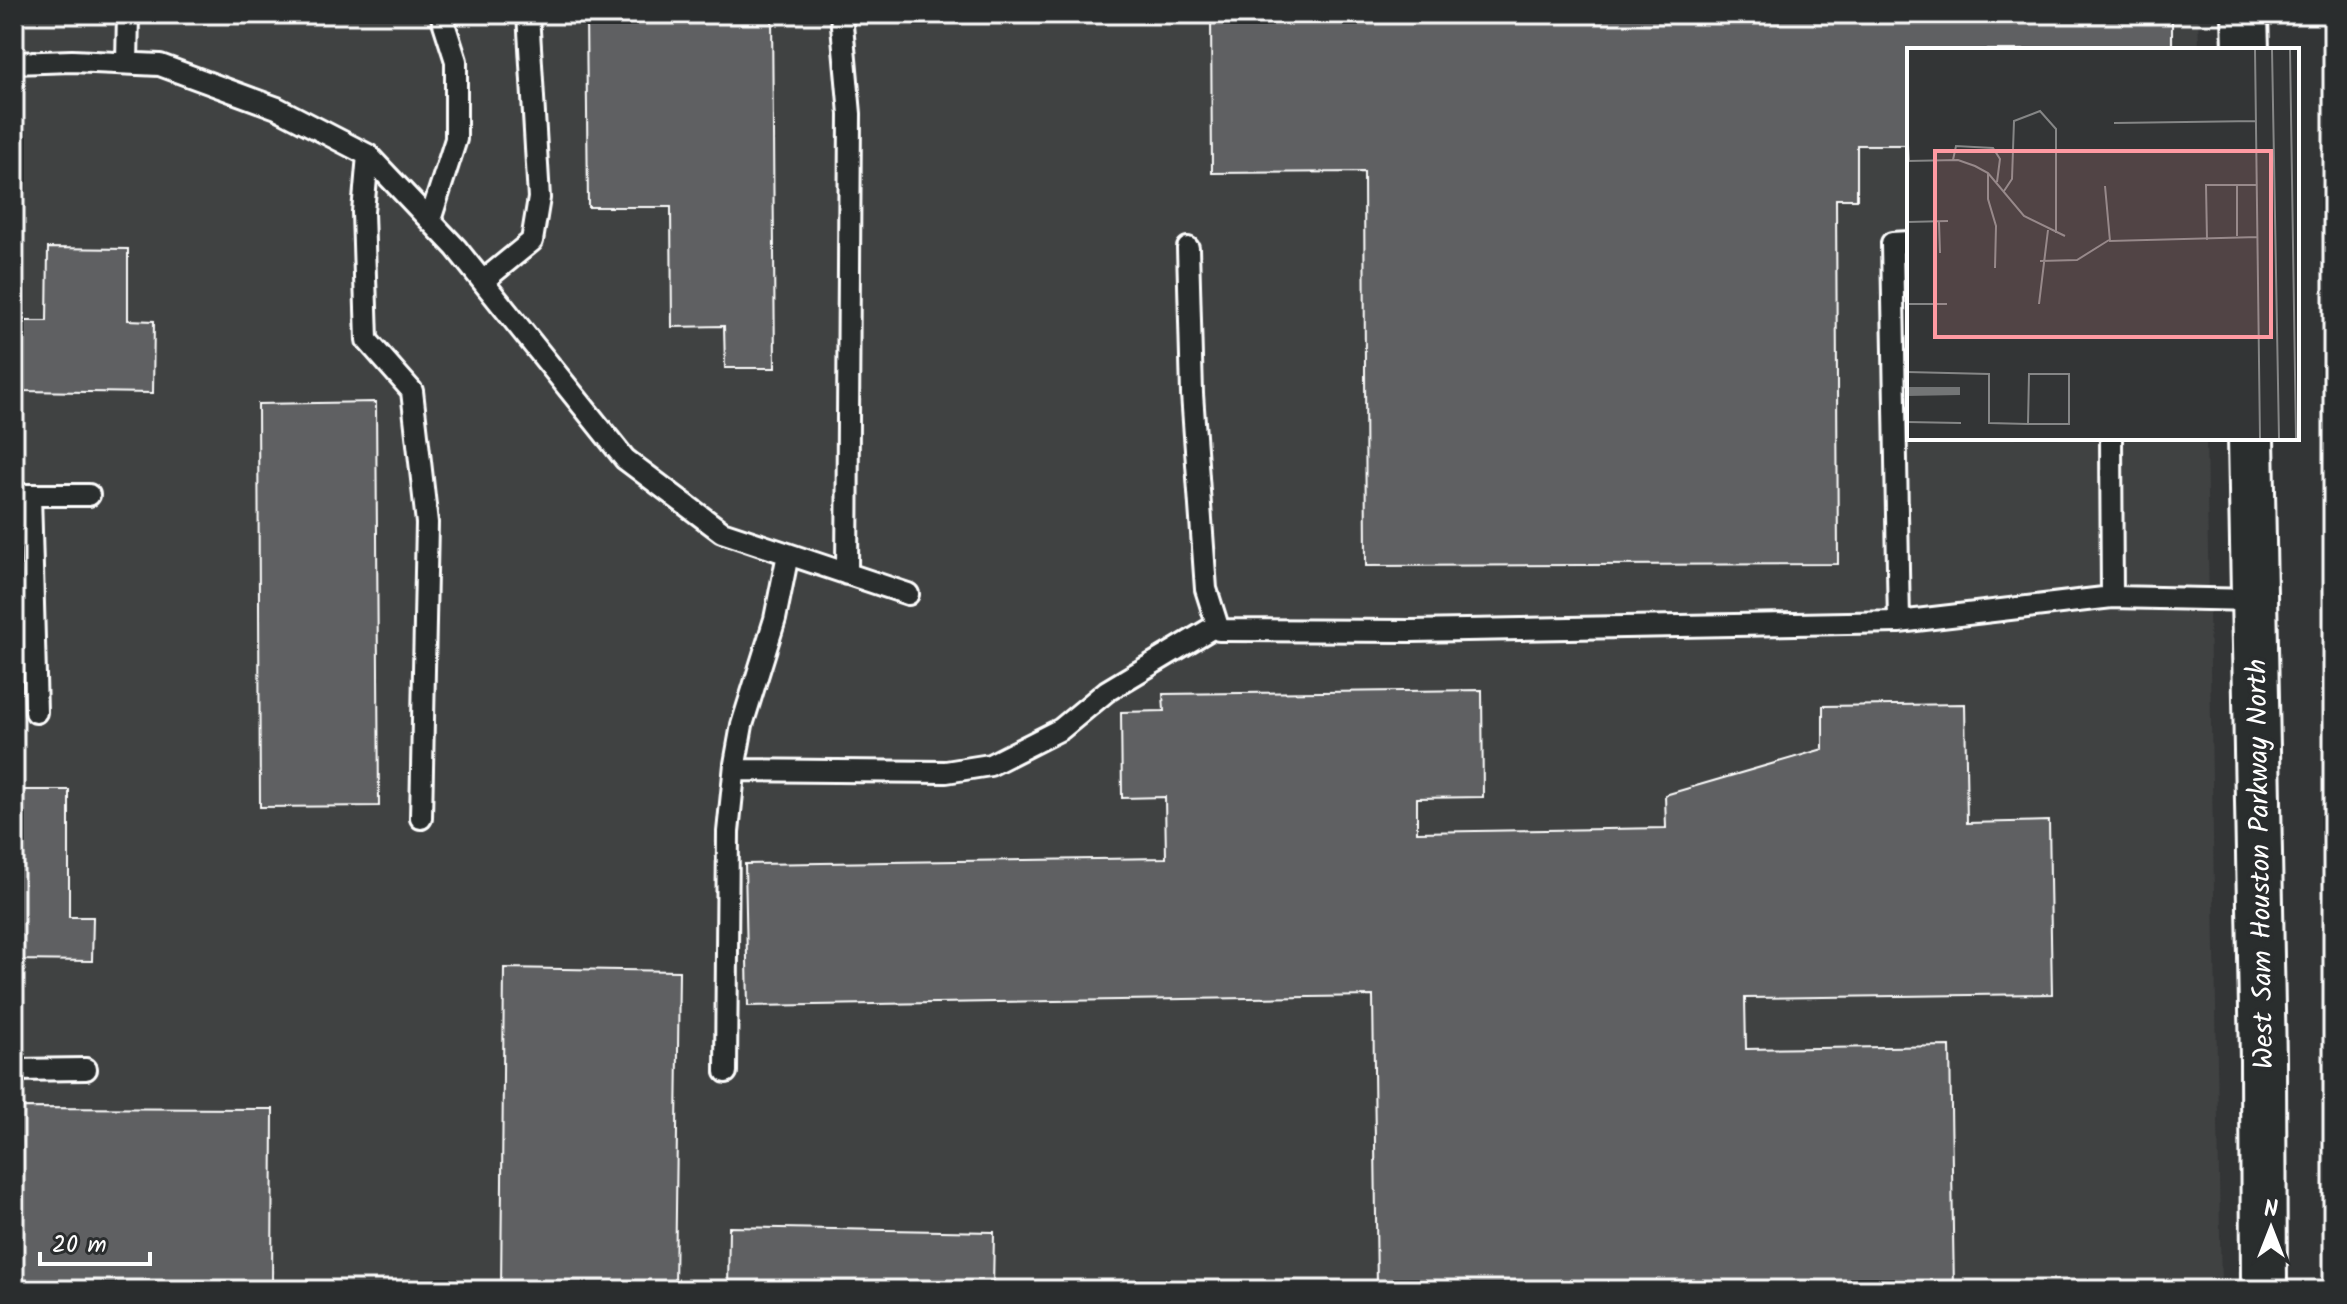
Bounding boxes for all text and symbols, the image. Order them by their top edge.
inset map [1907,48,2299,440]
street label: West Sam Houston Parkway North [2235,658,2288,1069]
north arrow [2231,1188,2311,1268]
text: N [2264,1193,2278,1228]
scale bar [40,1216,150,1266]
text: 20 m [52,1226,107,1265]

